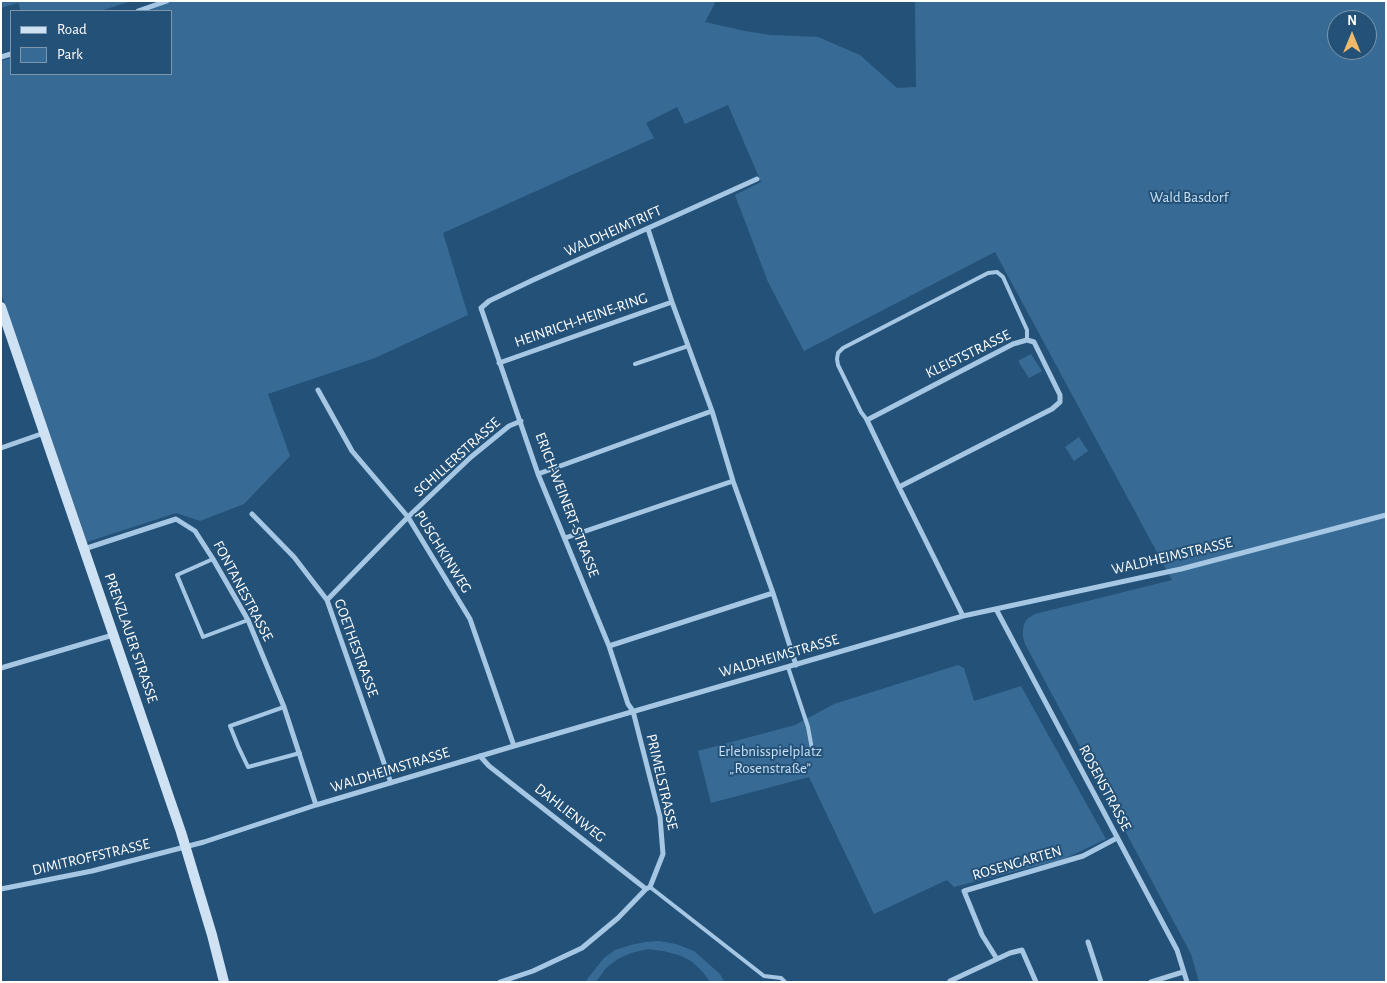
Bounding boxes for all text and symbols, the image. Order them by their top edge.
legend [10,10,172,75]
north arrow [1327,10,1377,60]
text: N [1347,14,1357,28]
text: Road [57,22,87,37]
text: Park [57,47,83,62]
park label: Wald Basdorf [1150,188,1228,206]
street label: WALDHEIMTRIFT [561,201,665,261]
street label: HEINRICH-HEINE-RING [512,289,650,351]
street label: KLEISTSTRASSE [923,326,1013,382]
street label: SCHILLERSTRASSE [410,414,504,500]
street label: ERICH-WEINERT-STRASSE [531,430,603,580]
street label: PUSCHKINWEG [410,507,476,597]
street label: WALDHEIMSTRASSE [1110,533,1234,579]
street label: FONTANESTRASSE [209,538,277,644]
street label: PRENZLAUER STRASSE [100,571,162,705]
street label: GOETHESTRASSE [330,596,382,700]
street label: WALDHEIMSTRASSE [717,630,841,682]
street label: PRIMELSTRASSE [642,732,682,832]
park label: Erlebnisspielplatz „Rosenstraße” [718,742,822,777]
street label: ROSENSTRASSE [1075,742,1135,834]
street label: WALDHEIMSTRASSE [328,743,452,797]
street label: DAHLIENWEG [531,780,609,846]
street label: DIMITROFFSTRASSE [31,835,151,879]
street label: ROSENGARTEN [970,842,1064,884]

